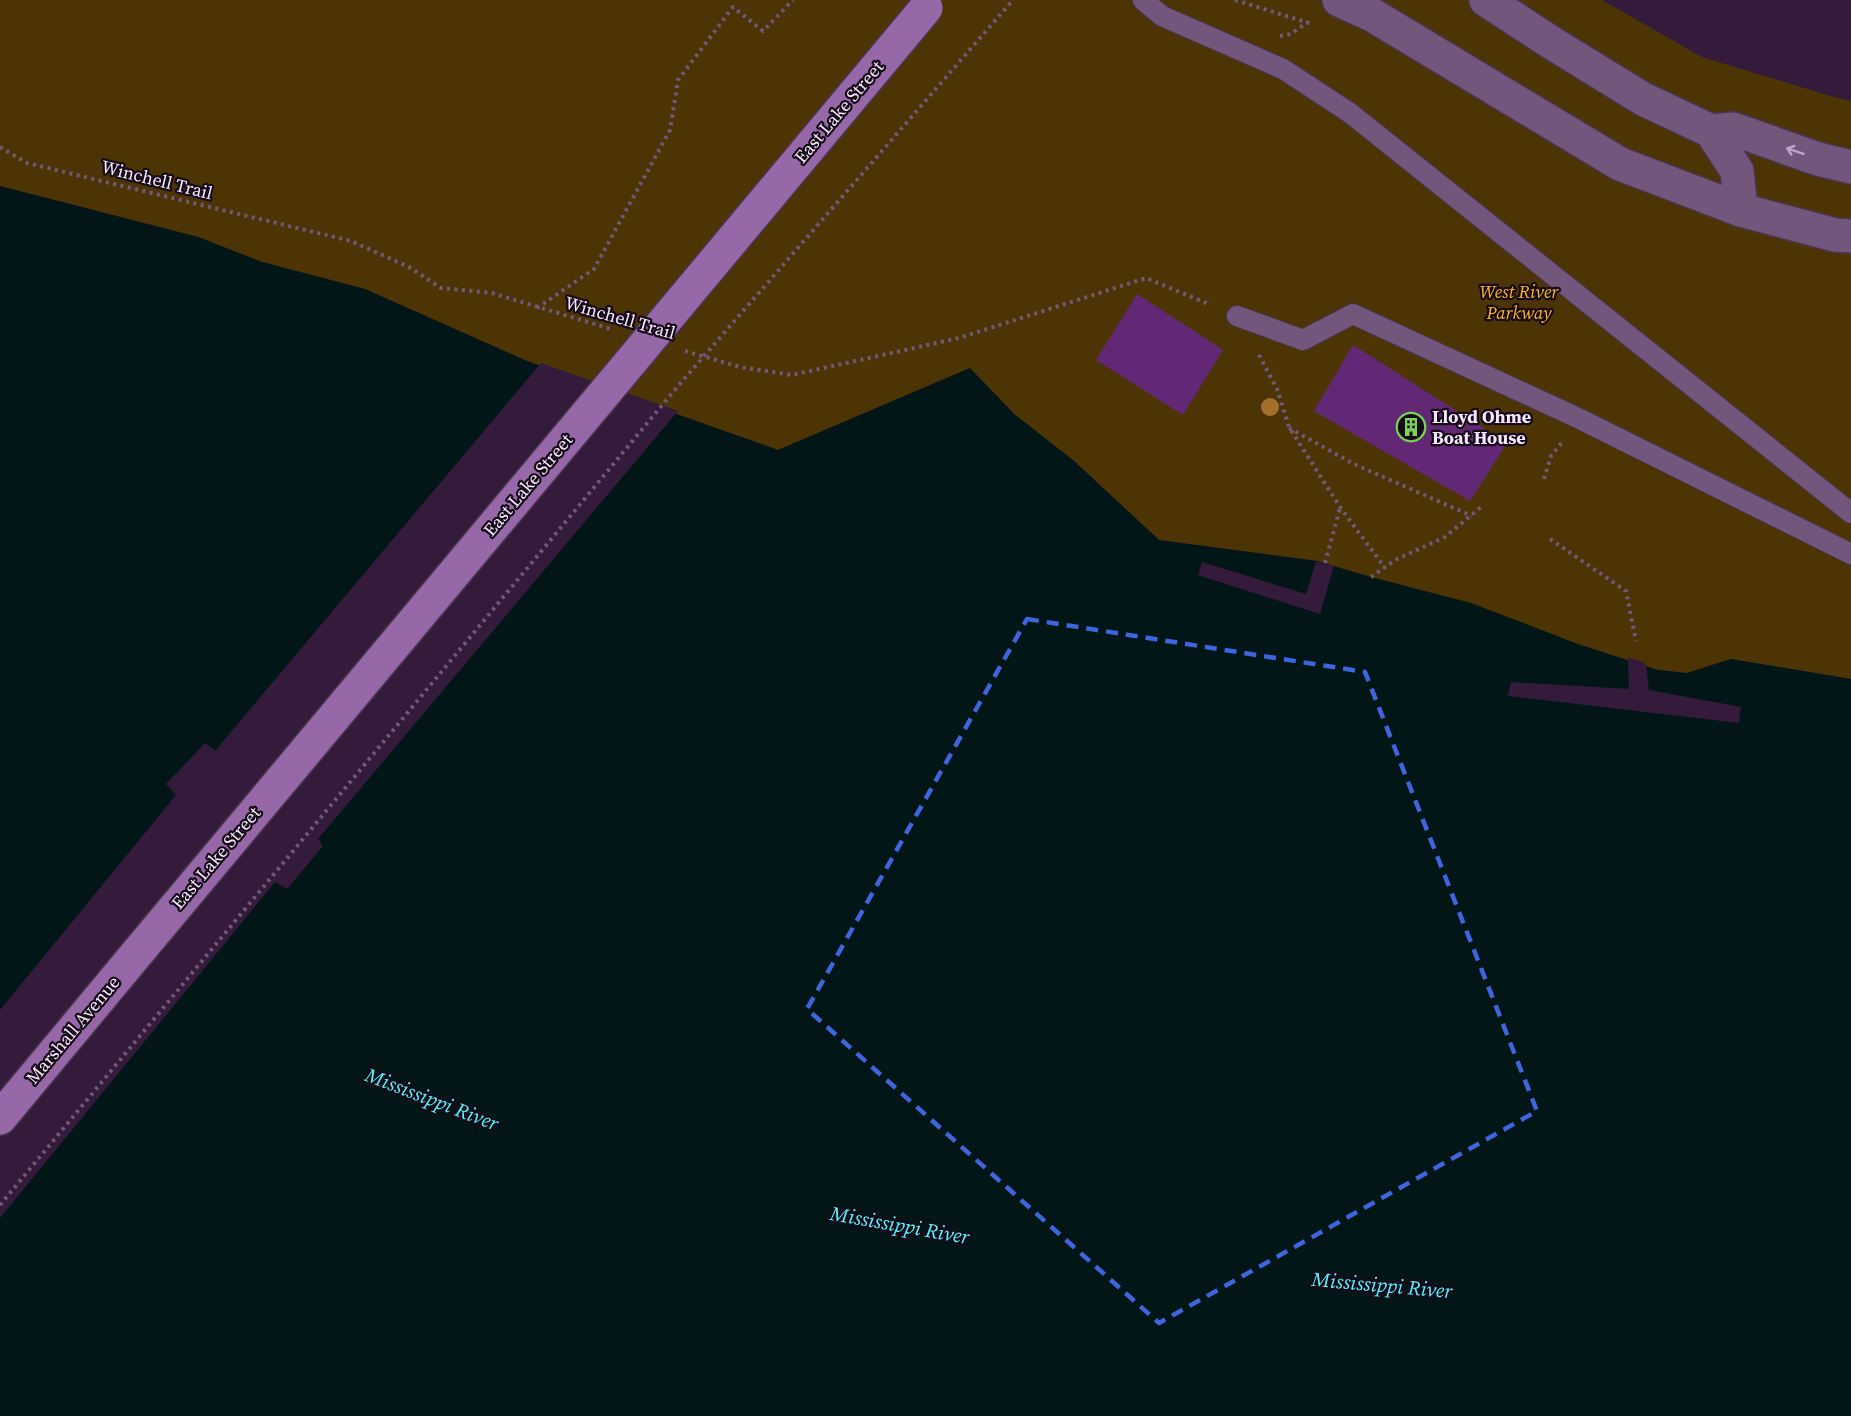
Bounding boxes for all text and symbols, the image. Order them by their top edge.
street label: East Lake Street [788,55,889,168]
one-way arrow [1786,144,1805,155]
street label: Winchell Trail [99,154,215,205]
park label: West River Parkway [1480,279,1559,325]
street label: Winchell Trail [562,290,678,345]
place label: Lloyd Ohme Boat House [1432,404,1531,450]
building icon: Lloyd Ohme Boat House [1395,411,1427,443]
street label: East Lake Street [477,428,578,541]
street label: East Lake Street [165,801,266,914]
street label: Marshall Avenue [20,970,125,1089]
water label: Mississippi River [360,1060,504,1138]
water label: Mississippi River [827,1199,973,1251]
water label: Mississippi River [1310,1265,1454,1305]

